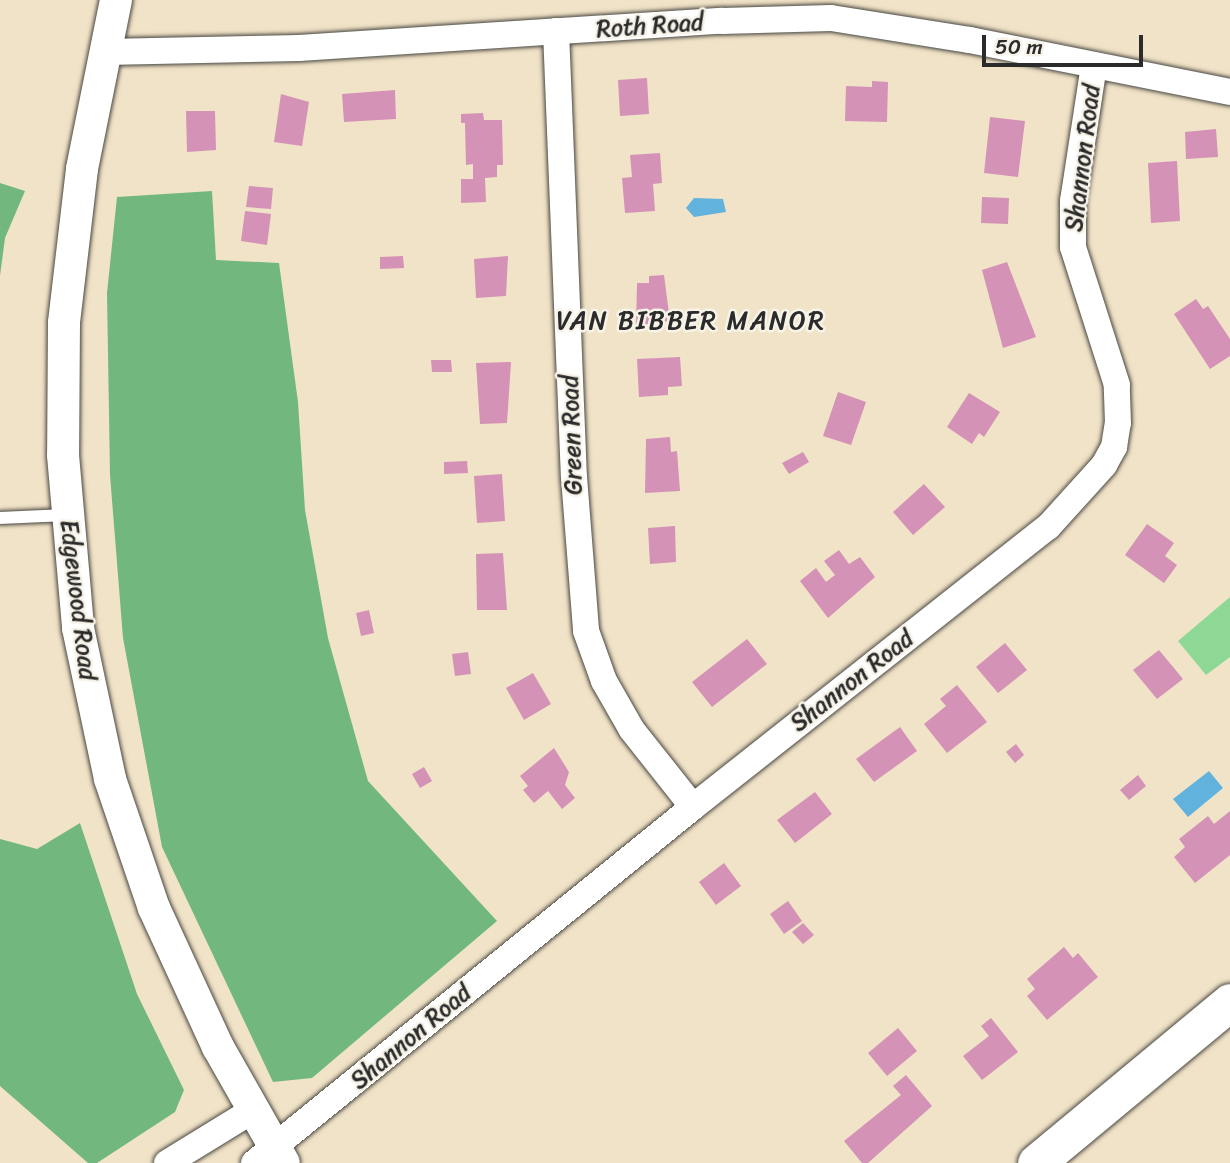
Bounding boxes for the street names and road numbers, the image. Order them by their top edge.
street label: Roth Road [595,8,705,44]
street label: Shannon Road [1060,83,1106,233]
street label: Green Road [556,374,588,496]
street label: Edgewood Road [54,518,102,682]
street label: Shannon Road [785,624,919,738]
street label: Shannon Road [345,978,477,1096]

